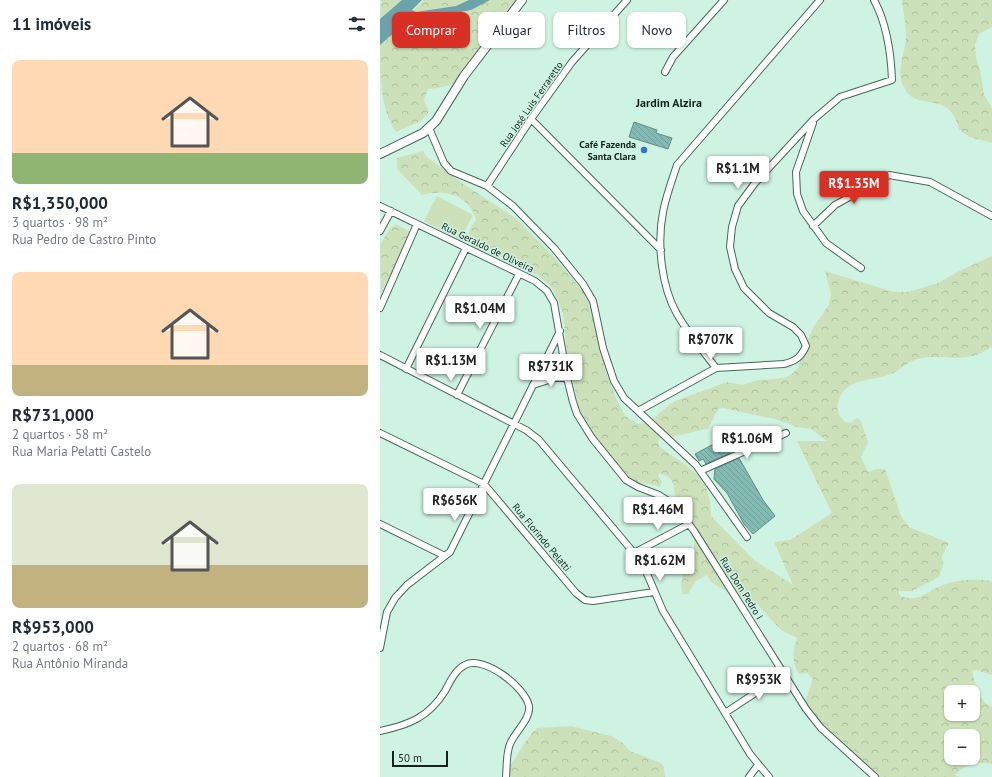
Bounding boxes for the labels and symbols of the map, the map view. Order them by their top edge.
street label: Rua José Luis Ferraretto [497,59,566,150]
district label: Jardim Alzira [635,95,702,110]
place label: Café Fazenda Santa Clara [579,138,636,163]
marker: Café Fazenda Santa Clara [639,145,649,155]
pin: R$1.1M [705,156,771,190]
pin: R$1.35M [817,171,891,205]
street label: Rua Geraldo de Oliveira [439,219,536,275]
pin: R$1.04M [443,296,517,330]
pin: R$707K [678,327,744,361]
pin: R$1.13M [414,348,488,382]
pin: R$731K [518,354,584,388]
pin: R$1.06M [710,426,784,460]
pin: R$656K [422,488,488,522]
pin: R$1.46M [621,497,695,531]
street label: Rua Florindo Pelatti [509,501,574,574]
pin: R$1.62M [623,548,697,582]
street label: Rua Dom Pedro I [717,554,766,622]
pin: R$953K [726,667,792,701]
scale bar [392,749,448,768]

